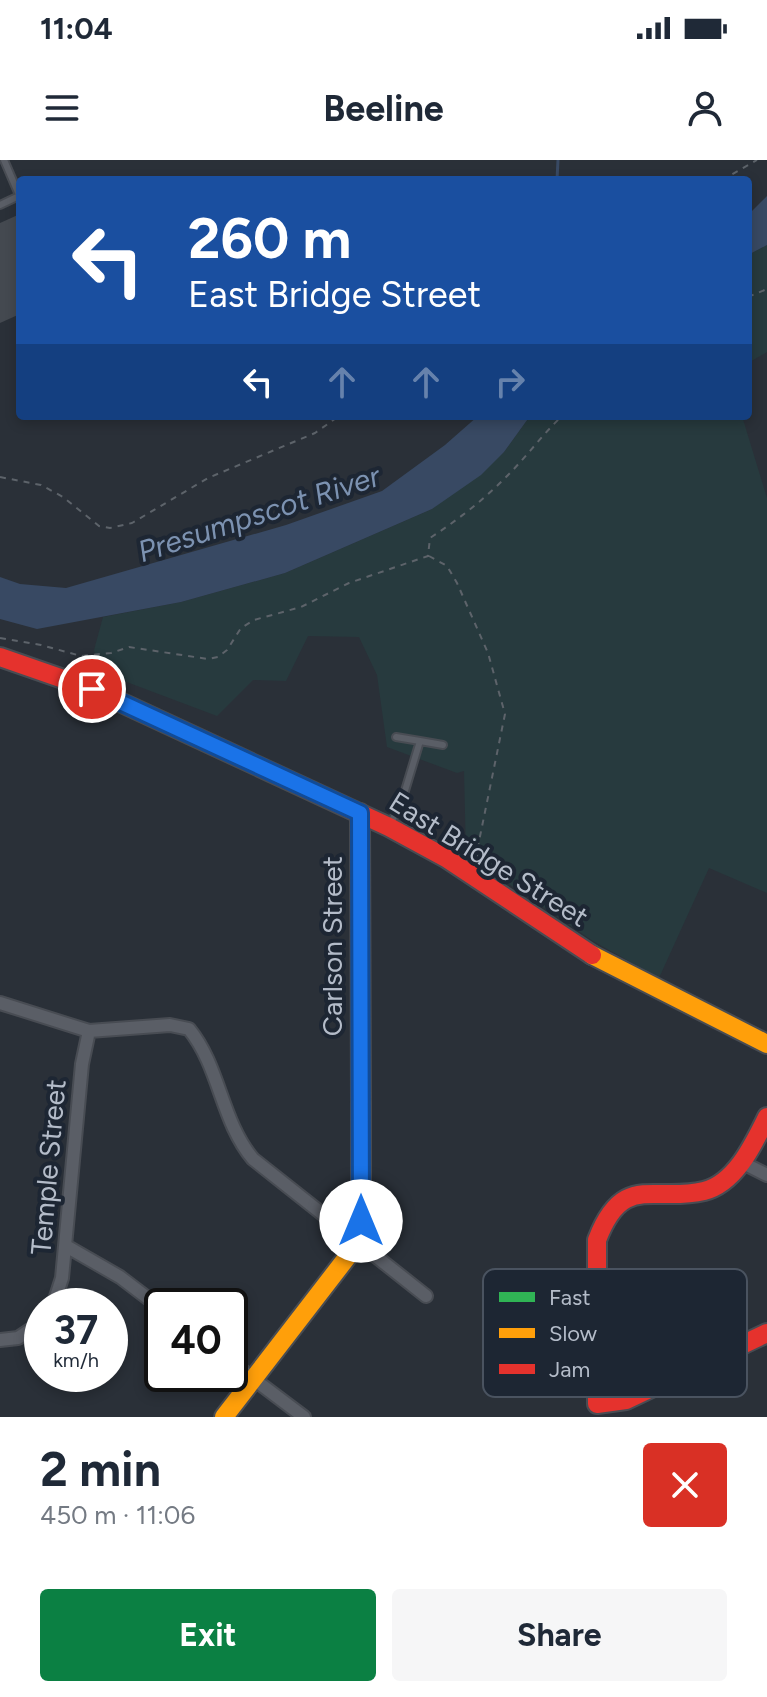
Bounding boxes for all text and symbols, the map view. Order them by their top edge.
text: 11:04 [40,10,113,47]
icon: menu [40,86,84,130]
icon: person [683,86,727,130]
text: Beeline [323,87,444,130]
text: 260 m [188,205,351,272]
icon: left [56,208,160,312]
text: East Bridge Street [188,273,481,316]
icon: left [236,360,280,404]
icon: ahead [320,360,364,404]
icon: ahead [404,360,448,404]
icon: right [488,360,532,404]
water label: Presumpscot River [133,456,386,570]
pin [58,655,126,723]
icon: arrive [70,667,114,711]
street label: East Bridge Street [383,784,595,934]
street label: Carlson Street [315,856,349,1036]
street label: Temple Street [23,1078,73,1256]
position arrow [319,1179,403,1263]
legend [483,1269,747,1397]
text: Fast [549,1284,591,1311]
speed limit sign: 40 [144,1288,248,1392]
text: 37 [54,1306,98,1354]
text: Slow [549,1320,598,1347]
text: km/h [53,1348,99,1372]
text: Jam [549,1356,590,1383]
text: 2 min [40,1440,161,1498]
button: close [643,1443,727,1527]
text: 450 m · 11:06 [40,1499,195,1531]
button: Exit [40,1589,376,1681]
button: Share [392,1589,727,1681]

